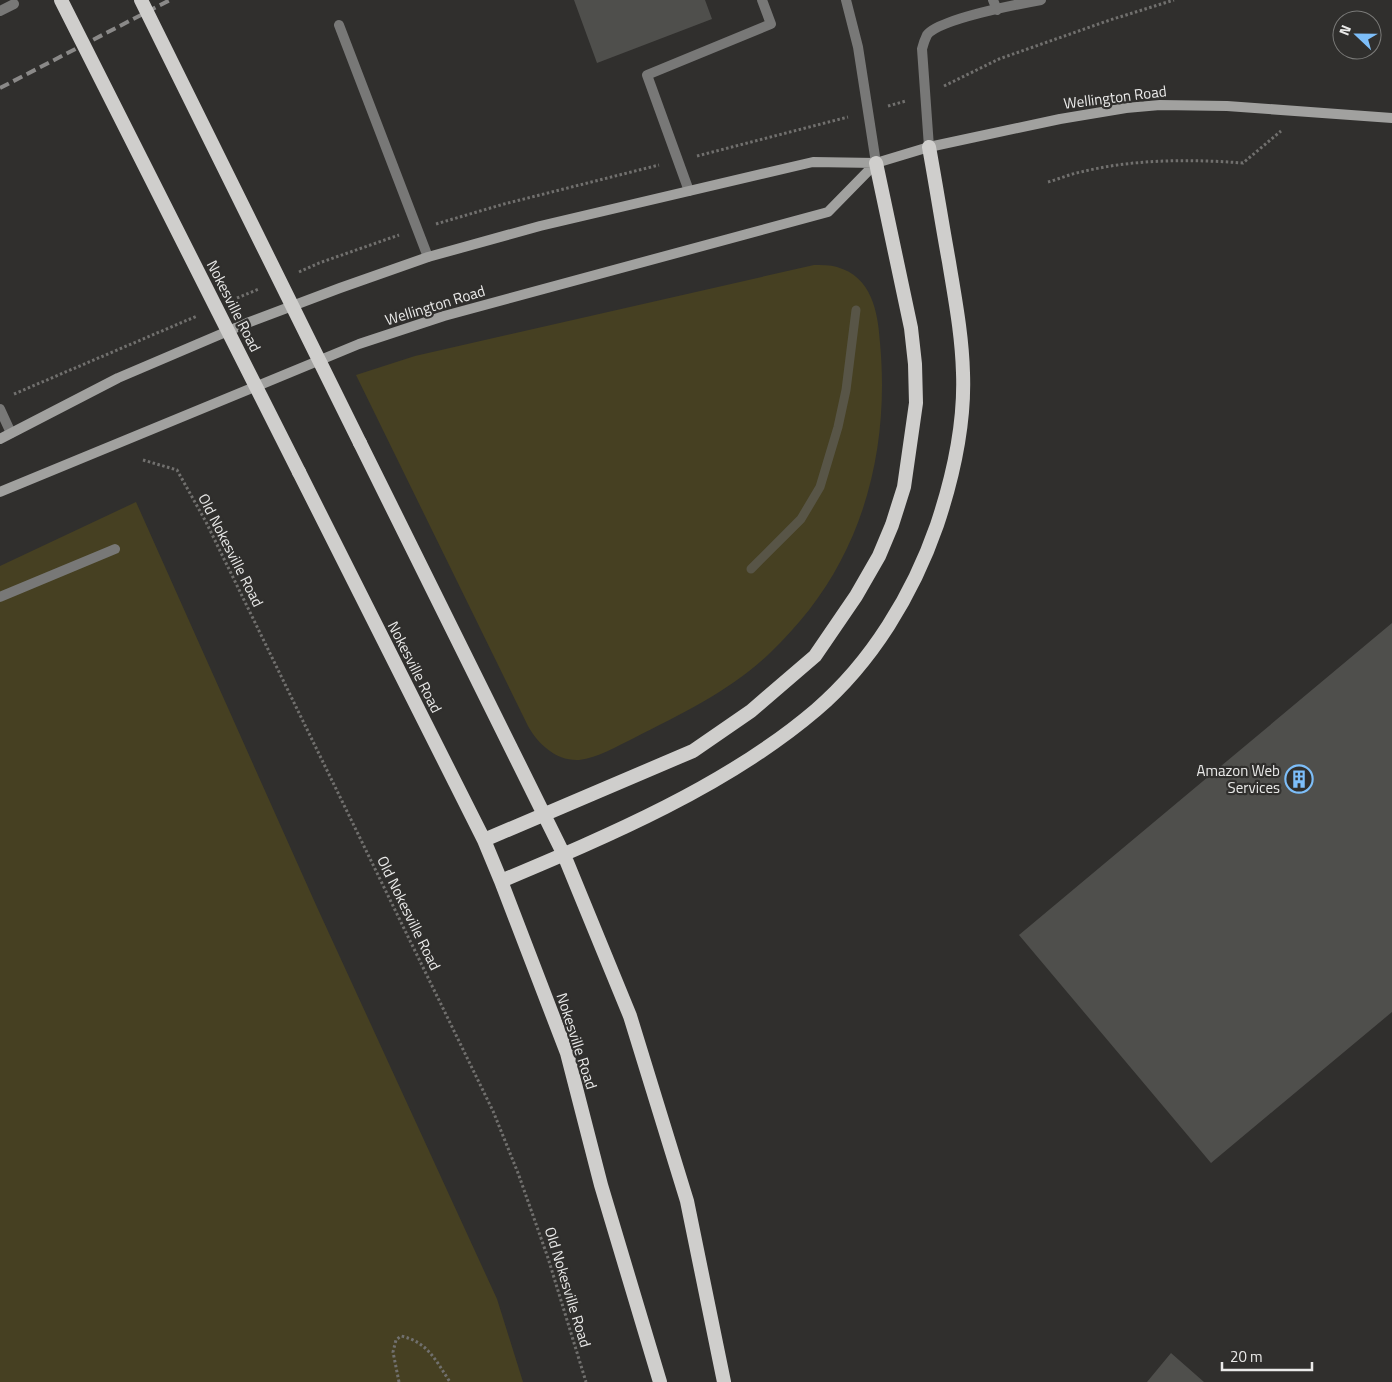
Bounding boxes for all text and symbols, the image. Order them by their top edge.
north arrow [1332,10,1382,60]
text: N [1333,22,1356,38]
street label: Wellington Road [1062,79,1168,115]
street label: Nokesville Road [201,256,267,356]
street label: Wellington Road [382,279,488,331]
street label: Old Nokesville Road [192,489,270,611]
street label: Nokesville Road [382,617,448,717]
place label: Amazon Web Services [1196,759,1280,799]
building icon: Amazon Web Services [1284,764,1314,794]
street label: Old Nokesville Road [371,852,447,974]
street label: Nokesville Road [551,990,603,1092]
street label: Old Nokesville Road [539,1224,597,1350]
scale bar [1222,1340,1312,1372]
text: 20 m [1230,1345,1263,1368]

